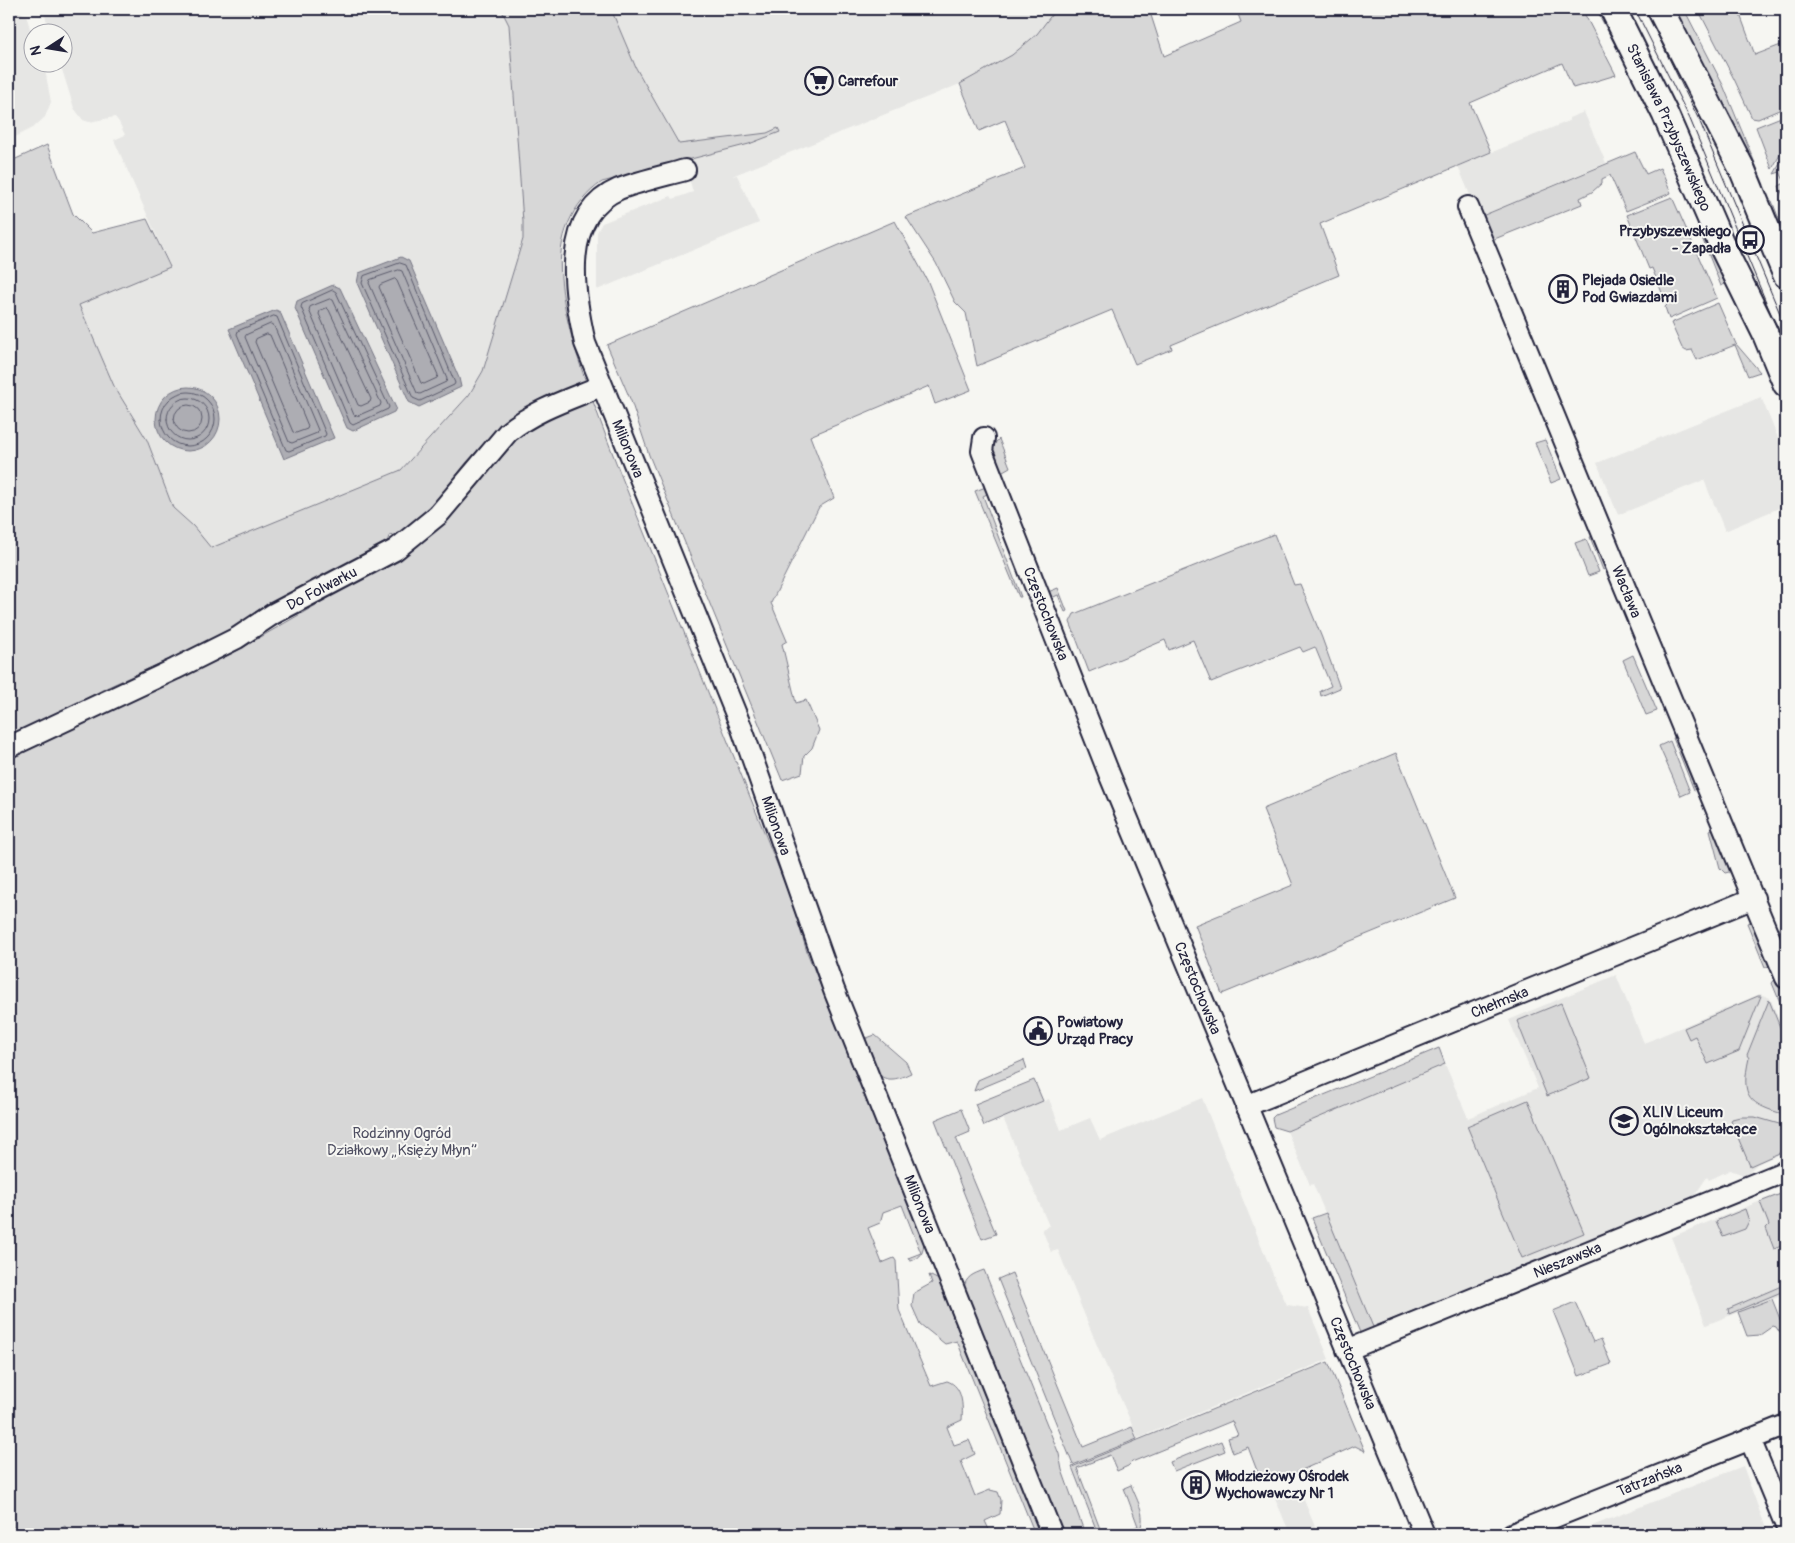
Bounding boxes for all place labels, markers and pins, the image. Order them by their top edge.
supermarket icon: Carrefour [804,66,834,96]
place label: Carrefour [838,72,899,91]
place label: Przybyszewskiego - Zapadła [1619,222,1731,258]
bus stop icon: Przybyszewskiego - Zapadła [1735,225,1765,255]
place label: Plejada Osiedle Pod Gwiazdami [1582,271,1677,307]
building icon: Plejada Osiedle Pod Gwiazdami [1548,274,1578,304]
place label: Powiatowy Urząd Pracy [1057,1013,1133,1049]
public building icon: Powiatowy Urząd Pracy [1023,1016,1053,1046]
place label: XLIV Liceum Ogólnokształcące [1643,1103,1757,1139]
school or university icon: XLIV Liceum Ogólnokształcące [1609,1106,1639,1136]
place label: Młodzieżowy Ośrodek Wychowawczy Nr 1 [1215,1467,1350,1503]
building icon: Młodzieżowy Ośrodek Wychowawczy Nr 1 [1181,1470,1211,1500]

